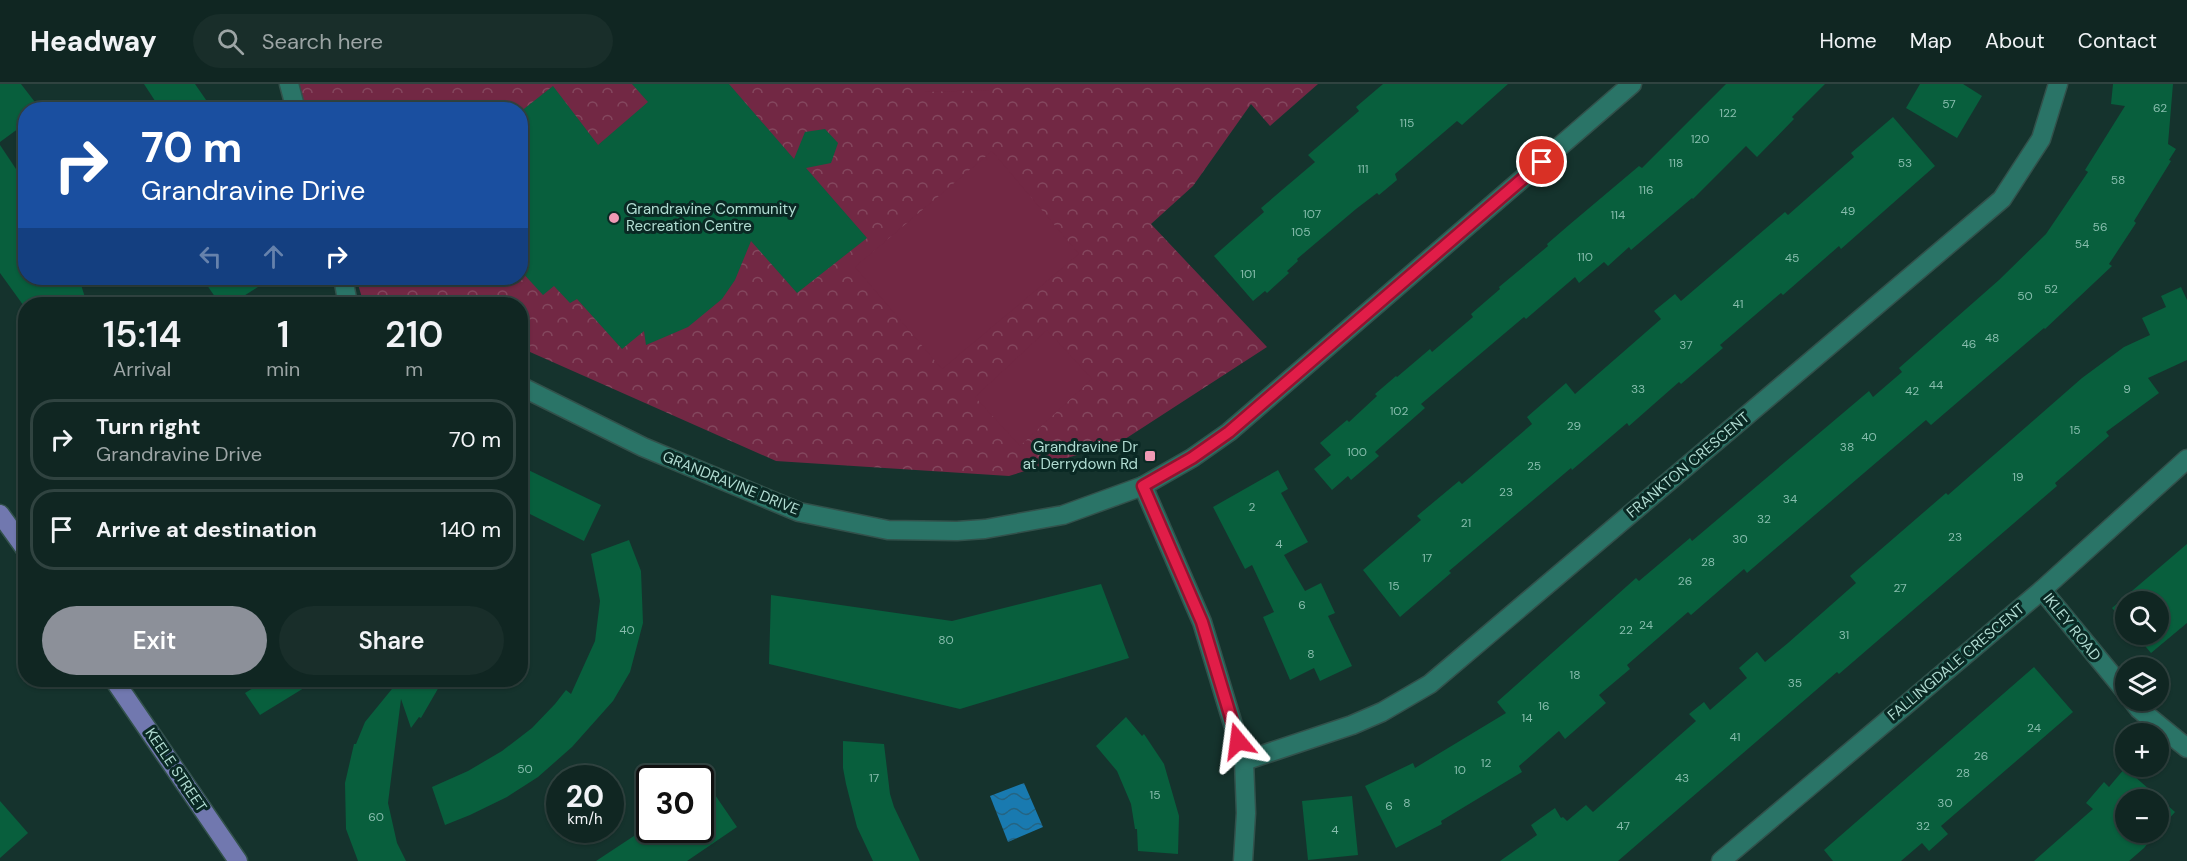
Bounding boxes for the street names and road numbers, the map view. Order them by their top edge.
street label: FRANKTON CRESCENT [1622,408,1754,522]
street label: GRANDRAVINE DRIVE [660,446,802,520]
street label: IKLEY ROAD [2039,589,2105,665]
street label: FALLINGDALE CRESCENT [1883,599,2029,725]
street label: KEELE STREET [141,724,211,816]

